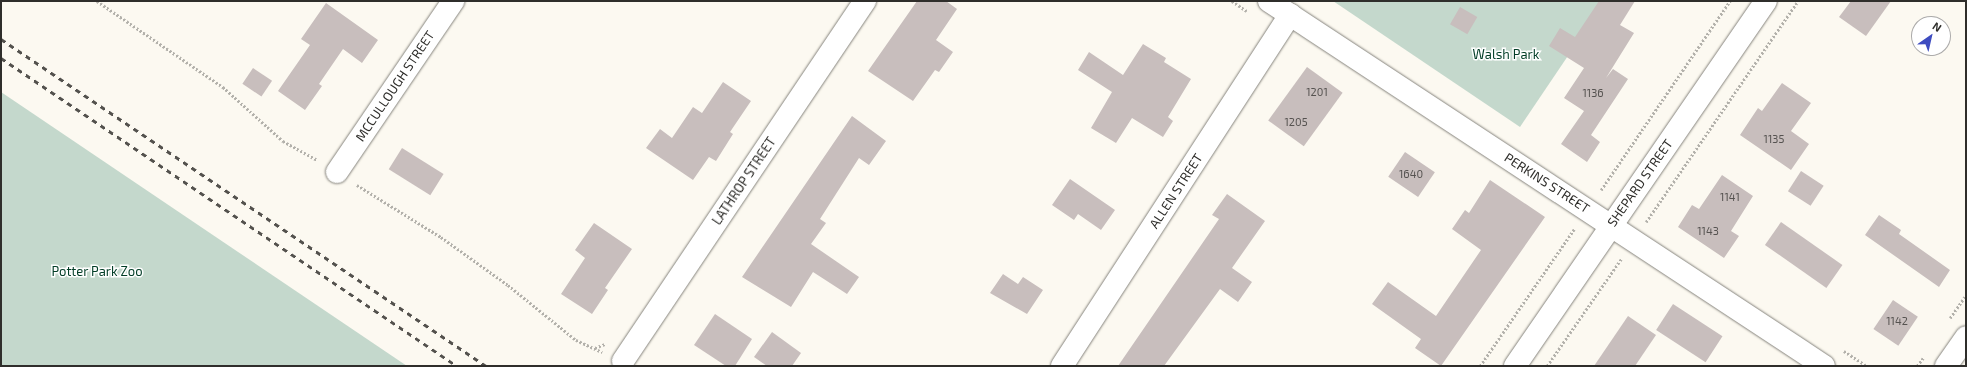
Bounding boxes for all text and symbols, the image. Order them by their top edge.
north arrow [1911,16,1951,56]
text: N [1930,19,1944,34]
street label: MCCULLOUGH STREET [352,28,438,144]
park label: Walsh Park [1473,46,1539,62]
house number: 1201 [1306,85,1328,99]
house number: 1136 [1582,86,1604,100]
house number: 1205 [1284,115,1308,129]
house number: 1135 [1764,132,1784,146]
street label: LATHROP STREET [709,134,779,228]
street label: SHEPARD STREET [1604,136,1676,230]
street label: PERKINS STREET [1501,150,1593,216]
street label: ALLEN STREET [1146,151,1206,231]
house number: 1640 [1399,167,1423,181]
house number: 1141 [1720,190,1740,204]
house number: 1143 [1697,224,1719,238]
park label: Potter Park Zoo [51,263,143,279]
house number: 1142 [1886,314,1908,328]

